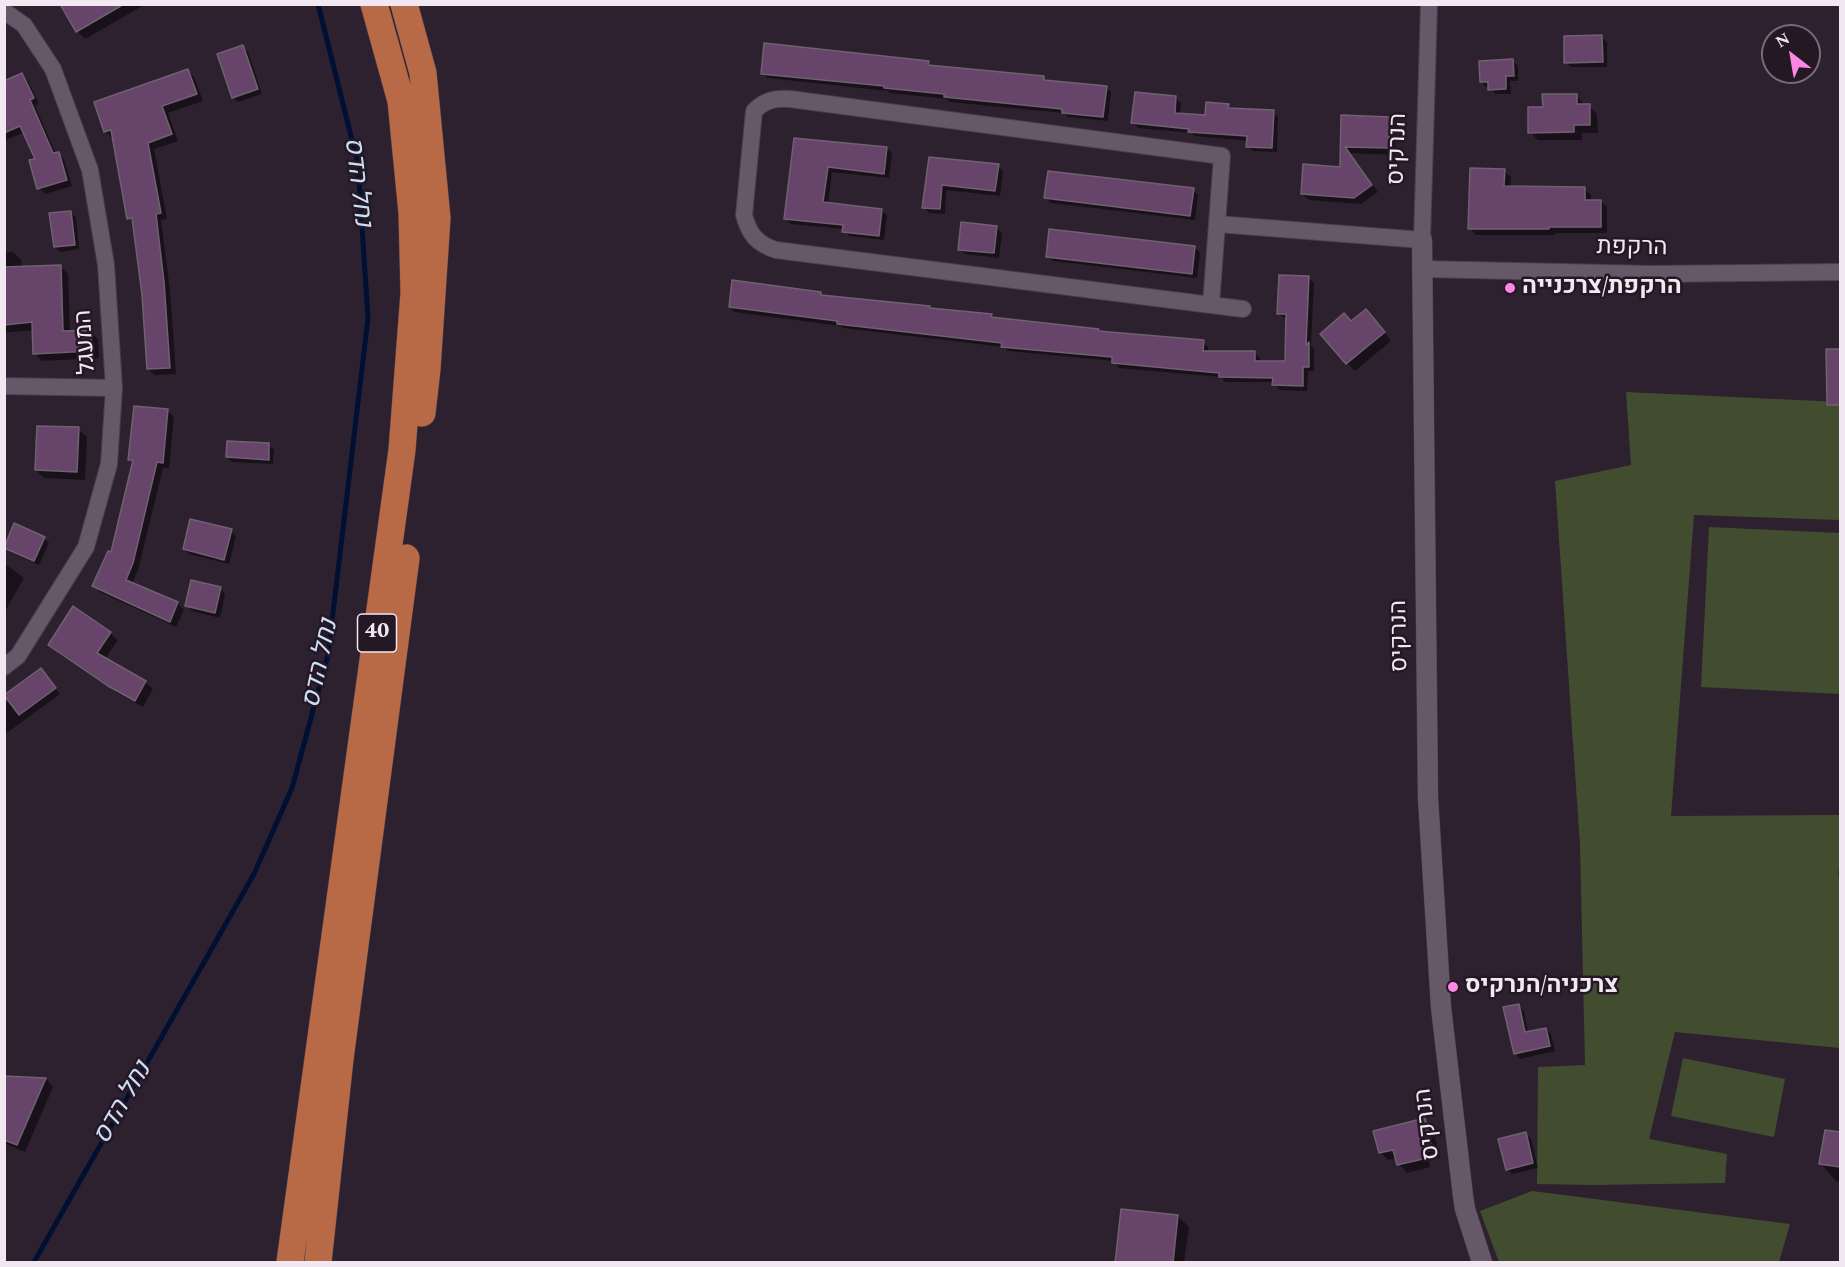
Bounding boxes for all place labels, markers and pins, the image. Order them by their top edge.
place label: הרקפת/צרכנייה [1522,274,1682,302]
marker: הרקפת/צרכנייה [1503,281,1517,295]
place label: צרכניה/הנרקיס [1465,973,1618,1001]
marker: צרכניה/הנרקיס [1446,980,1460,994]

